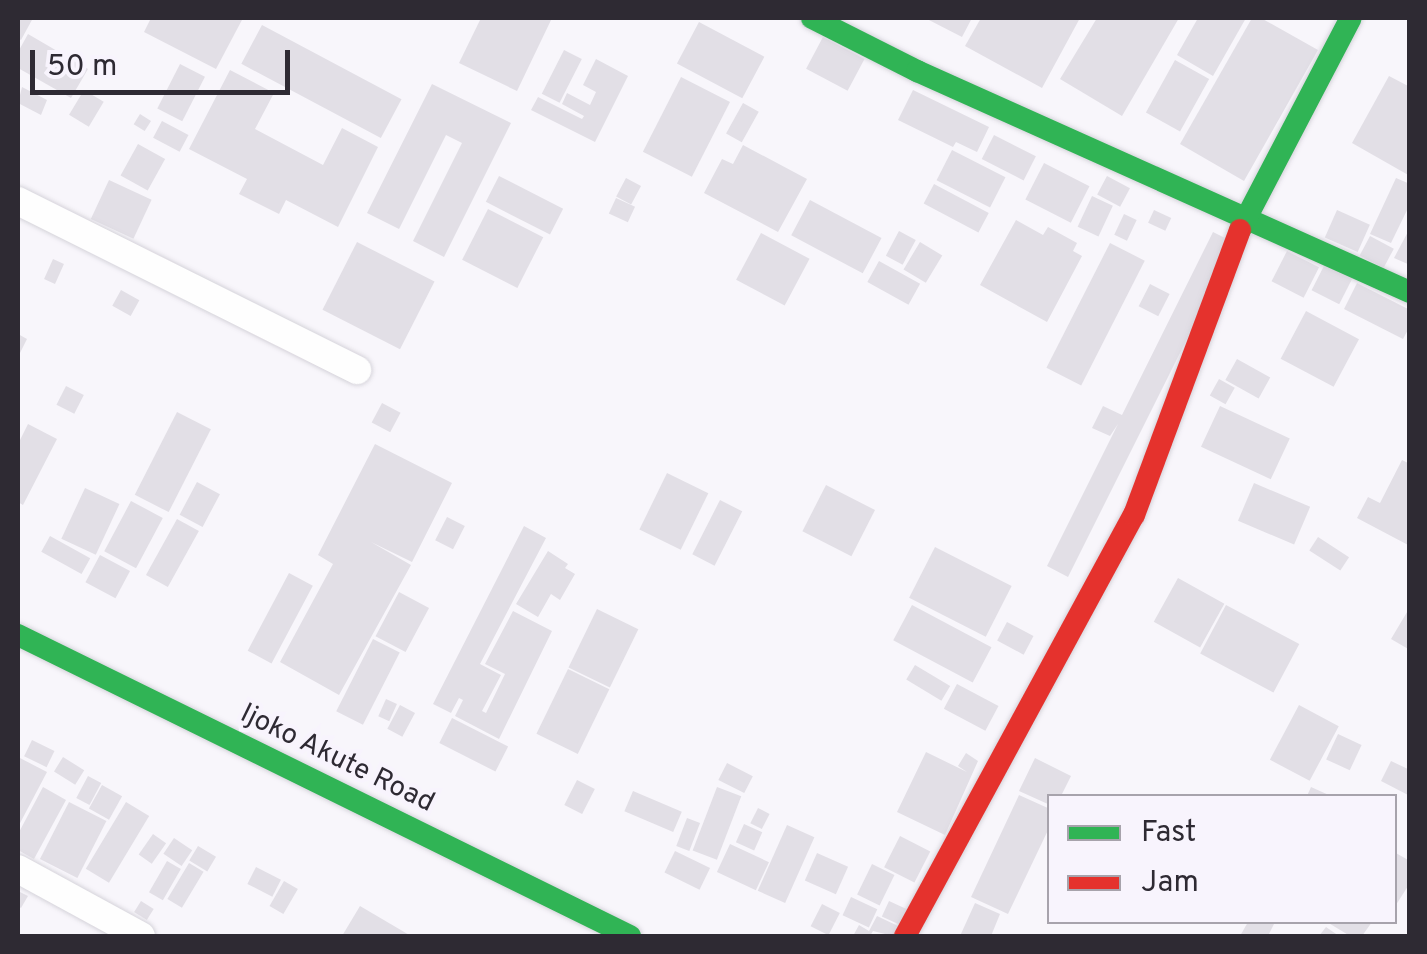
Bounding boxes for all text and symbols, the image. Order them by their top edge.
scale bar [35,30,295,92]
text: 50 m [47,49,117,86]
street label: Ijoko Akute Road [234,697,440,821]
legend [1047,794,1397,924]
text: Fast [1141,815,1196,852]
text: Jam [1141,865,1199,902]

